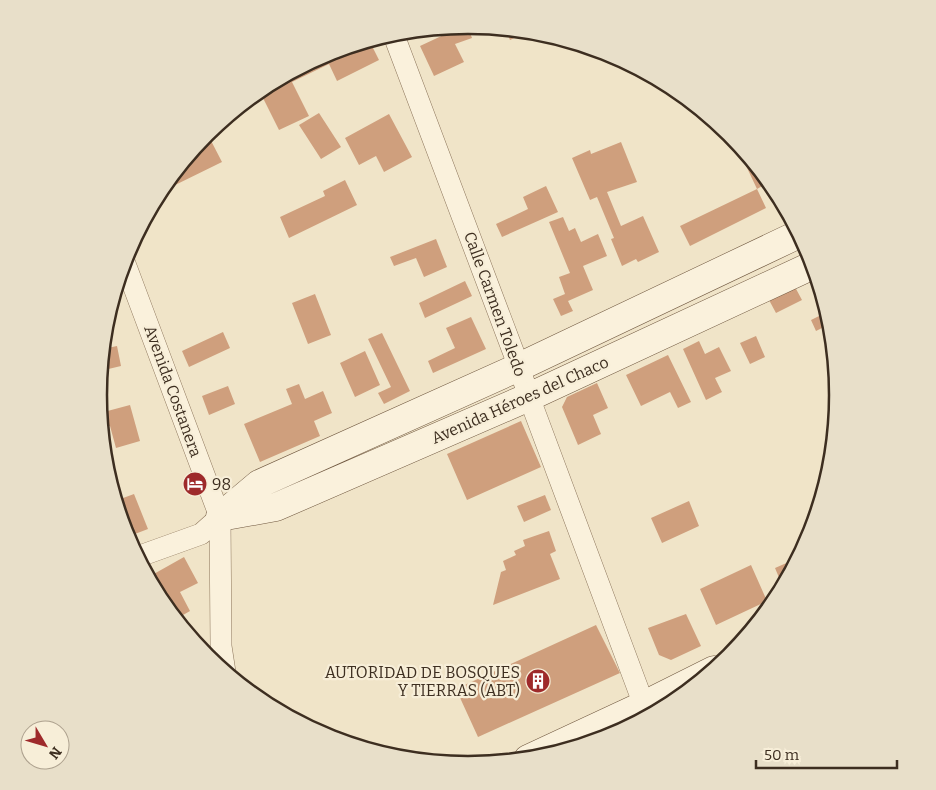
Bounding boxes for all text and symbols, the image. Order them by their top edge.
street label: Calle Carmen Toledo [460,229,530,379]
street label: Avenida Costanera [140,322,206,460]
street label: Avenida Héroes del Chaco [428,352,612,448]
hotel icon: 98 [182,471,208,497]
place label: 98 [212,475,231,494]
place label: AUTORIDAD DE BOSQUES Y TIERRAS (ABT) [325,663,520,700]
building icon: AUTORIDAD DE BOSQUES Y TIERRAS (ABT) [525,668,551,694]
north arrow [20,720,70,770]
scale bar [756,738,897,770]
text: N [45,743,65,762]
text: 50 m [764,746,800,764]

